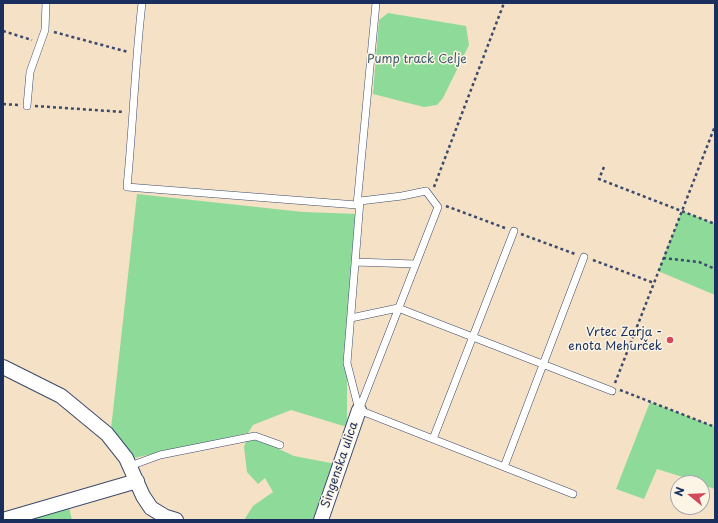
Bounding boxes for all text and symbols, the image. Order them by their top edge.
park label: Pump track Celje [367,53,467,67]
place label: Vrtec Zarja - enota Mehurček [568,326,662,354]
marker: Vrtec Zarja - enota Mehurček [665,335,675,345]
street label: Singenska ulica [318,420,362,510]
north arrow [670,475,710,515]
text: N [670,485,688,498]

